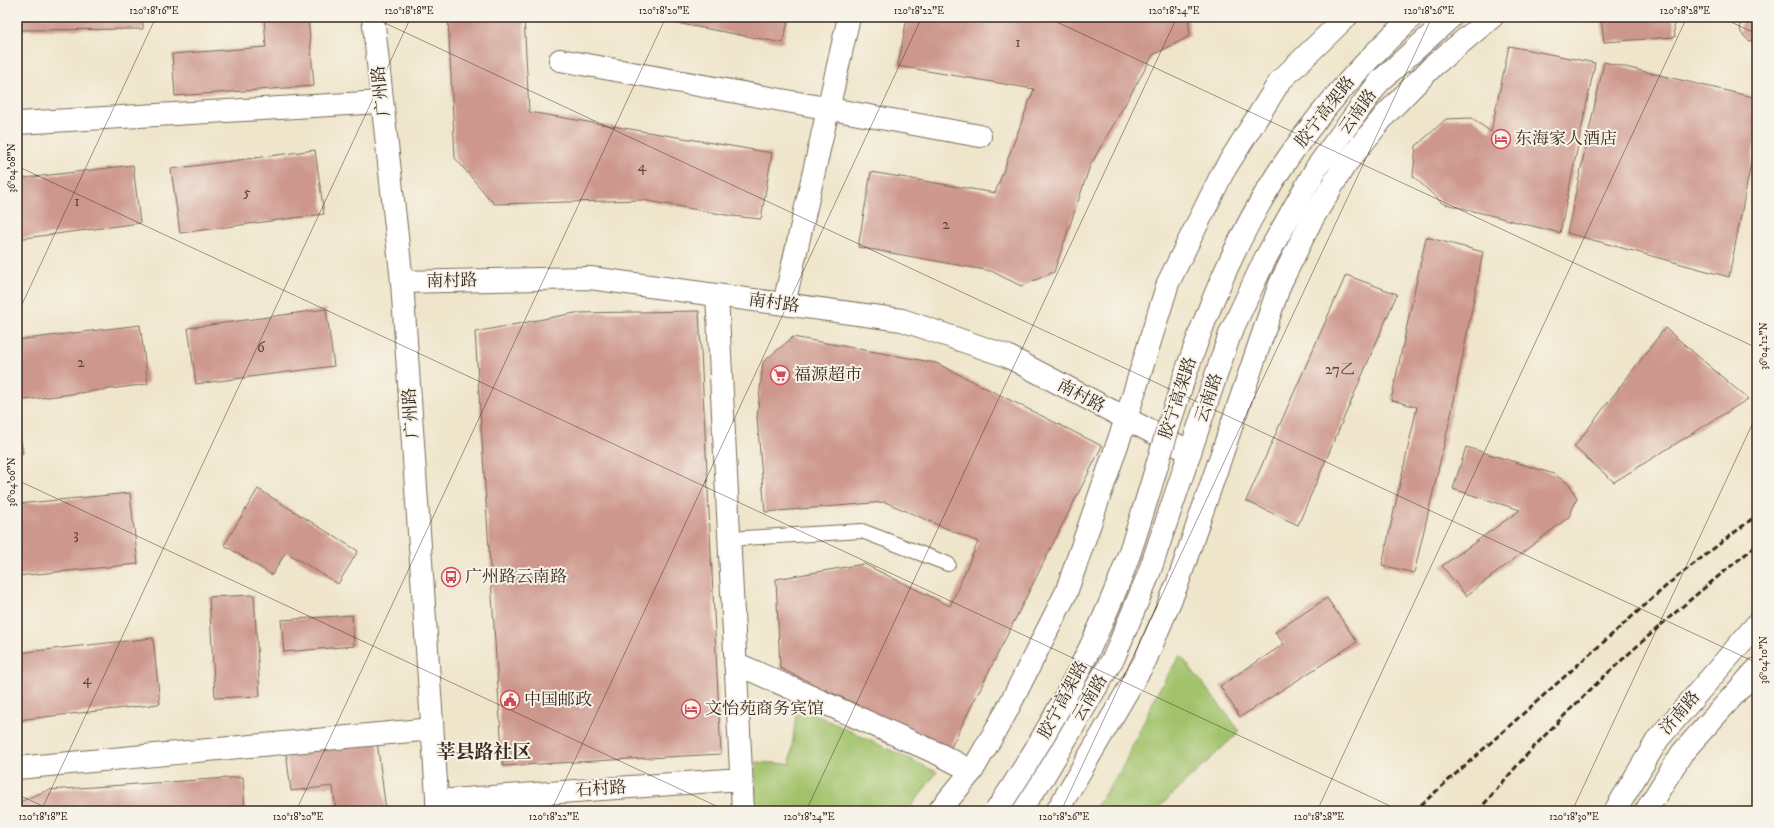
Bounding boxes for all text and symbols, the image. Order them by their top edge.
text: 120°18'16"E [129,5,179,17]
text: 120°18'18"E [384,5,434,17]
text: 120°18'20"E [639,5,689,17]
text: 120°18'22"E [894,5,944,17]
text: 120°18'24"E [1148,5,1200,17]
text: 120°18'26"E [1404,5,1454,17]
text: 120°18'28"E [1660,5,1710,17]
house number: 1 [1015,33,1021,52]
street label: 广州路 [367,64,395,118]
street label: 胶宁高架路 [1290,72,1360,152]
street label: 云南路 [1334,85,1382,139]
hotel icon: 东海家人酒店 [1490,128,1512,150]
place label: 东海家人酒店 [1515,128,1617,150]
text: 36°04'08"N [6,143,18,193]
house number: 4 [638,157,647,176]
house number: 5 [243,183,251,202]
house number: 1 [74,192,80,211]
house number: 2 [942,215,950,234]
street label: 南村路 [426,270,478,292]
street label: 南村路 [747,289,801,317]
text: 36°04'12"N [1758,322,1770,370]
house number: 6 [257,338,266,357]
house number: 2 [77,353,85,372]
street label: 胶宁高架路 [1154,354,1202,442]
house number: 27乙 [1325,360,1355,379]
supermarket icon: 福源超市 [769,364,791,386]
place label: 福源超市 [794,364,862,386]
street label: 云南路 [1190,370,1228,426]
street label: 南村路 [1053,374,1109,418]
street label: 广州路 [398,387,424,439]
text: 36°04'06"N [6,457,18,507]
house number: 3 [73,525,79,544]
bus stop icon: 广州路云南路 [440,566,462,588]
place label: 广州路云南路 [465,566,567,588]
text: 36°04'10"N [1758,636,1770,684]
street label: 胶宁高架路 [1033,657,1093,743]
house number: 4 [83,670,92,689]
street label: 云南路 [1067,670,1113,726]
street label: 济南路 [1655,687,1705,739]
public building icon: 中国邮政 [499,689,521,711]
place label: 中国邮政 [524,689,592,711]
hotel icon: 文怡苑商务宾馆 [680,698,702,720]
place label: 文怡苑商务宾馆 [705,698,824,720]
district label: 莘县路社区 [436,741,532,764]
street label: 石村路 [575,776,627,802]
text: 120°18'18"E [18,811,68,823]
text: 120°18'20"E [273,811,323,823]
text: 120°18'22"E [529,811,579,823]
text: 120°18'24"E [783,811,835,823]
text: 120°18'26"E [1039,811,1089,823]
text: 120°18'28"E [1294,811,1344,823]
text: 120°18'30"E [1549,811,1599,823]

